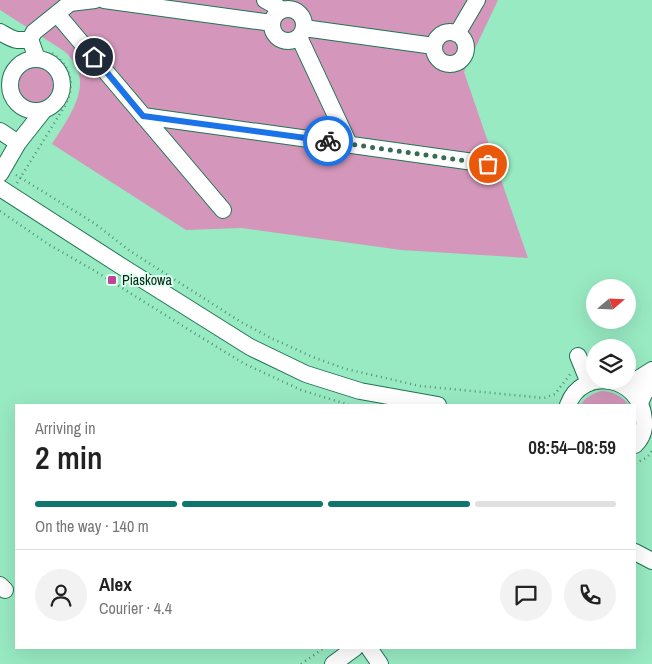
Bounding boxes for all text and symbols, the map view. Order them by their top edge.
pin [73,36,115,78]
icon: home [80,43,108,71]
courier [303,116,353,166]
icon: bike [314,127,342,155]
pin [467,143,509,185]
icon: bag [474,150,502,178]
place label: Piaskowa [122,271,172,289]
marker: Piaskowa [106,274,118,286]
north arrow [586,279,636,329]
map controls [586,279,636,389]
button: layers [586,339,636,389]
text: Arriving in [35,417,96,439]
text: 08:54–08:59 [528,434,616,460]
text: 2 min [35,436,103,479]
text: On the way · 140 m [35,515,149,537]
button: person [35,569,87,621]
button: chat [500,569,552,621]
button: phone [564,569,616,621]
text: Alex [99,571,132,597]
text: Courier · 4.4 [99,597,172,619]

